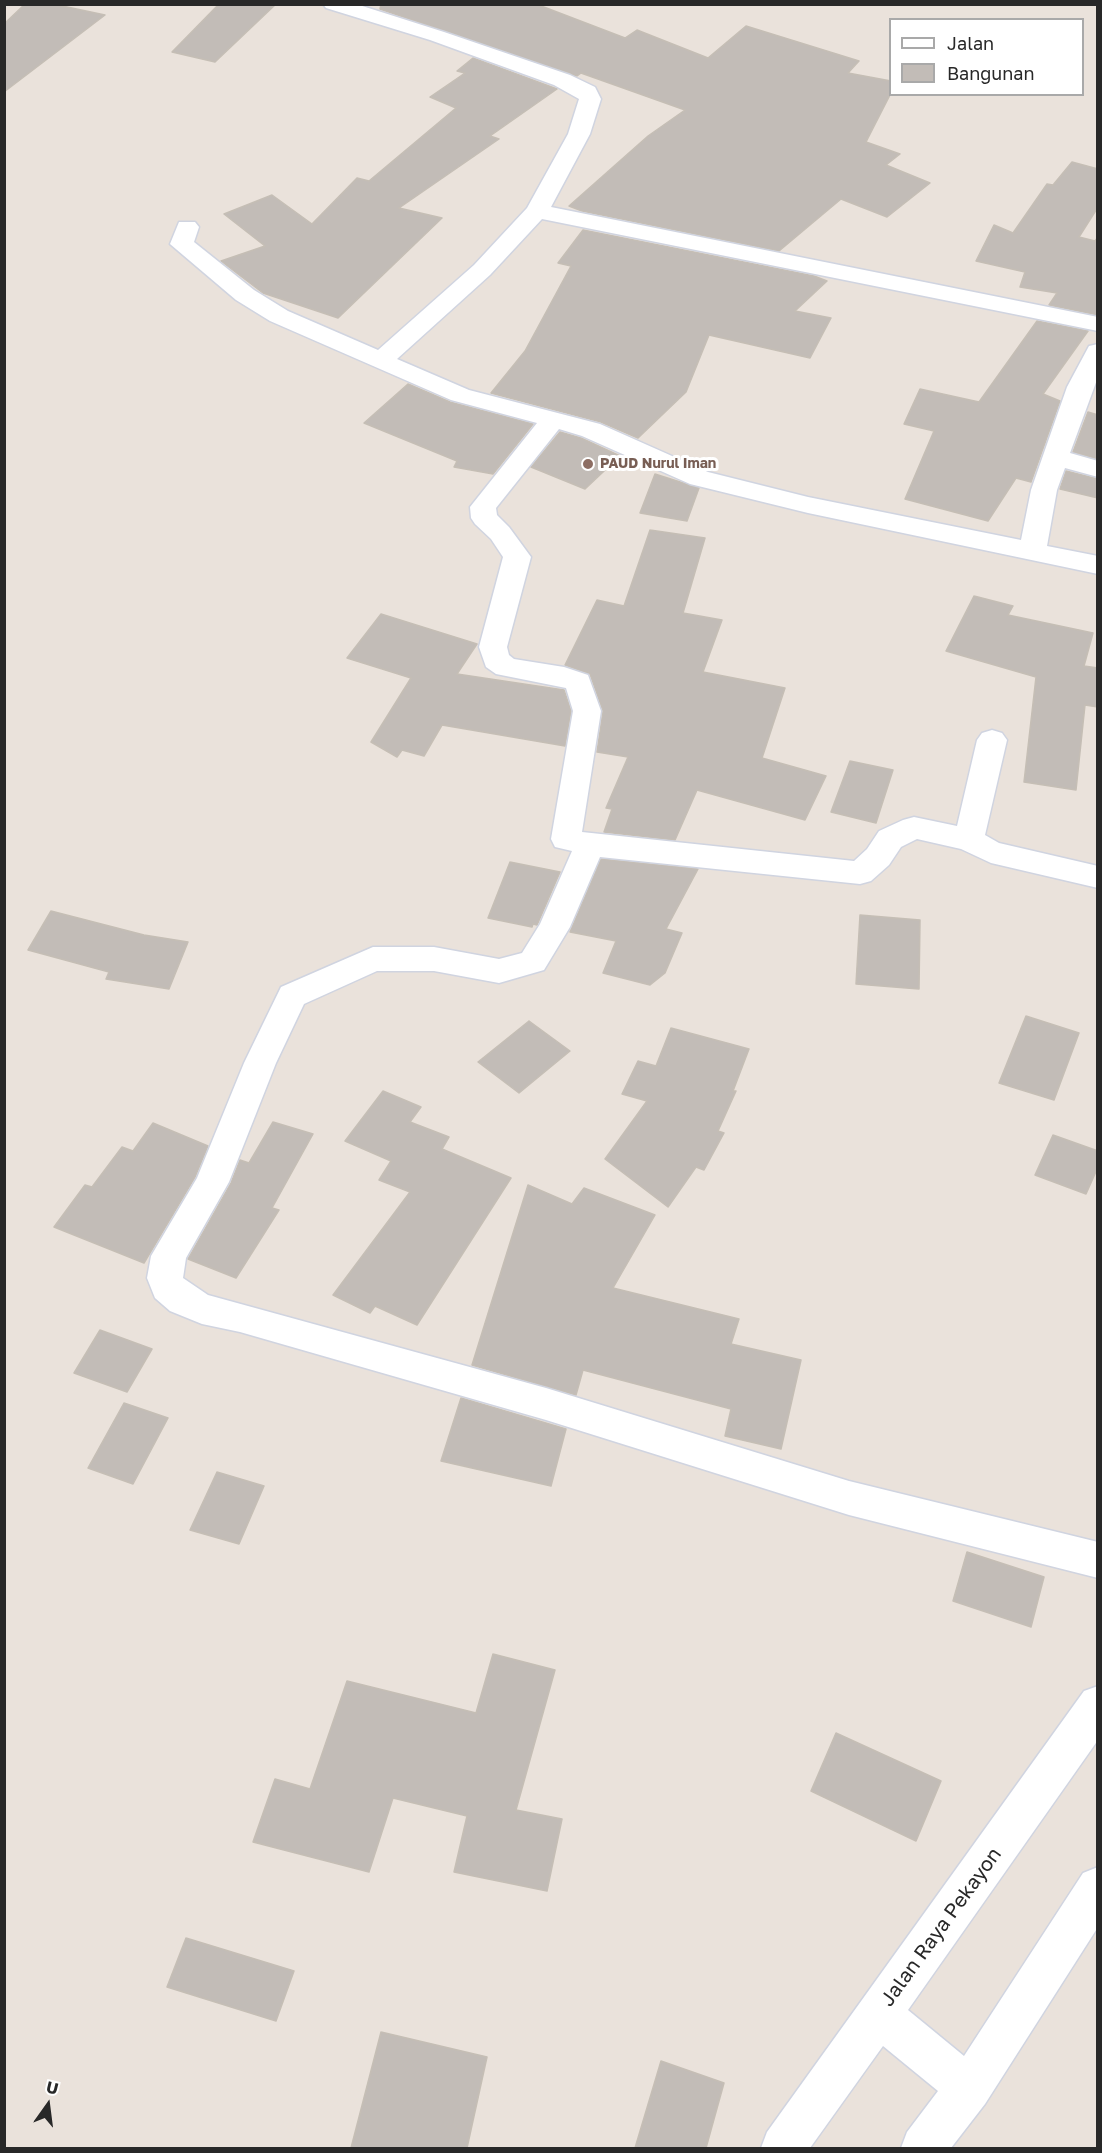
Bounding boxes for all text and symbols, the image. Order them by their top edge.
legend [889,18,1084,96]
text: Jalan [947,32,994,54]
text: Bangunan [947,62,1035,84]
place label: PAUD Nurul Iman [600,456,716,472]
marker: PAUD Nurul Iman [581,457,595,471]
street label: Jalan Raya Pekayon [875,1843,1007,2011]
north arrow [18,2075,78,2135]
text: U [44,2076,60,2099]

